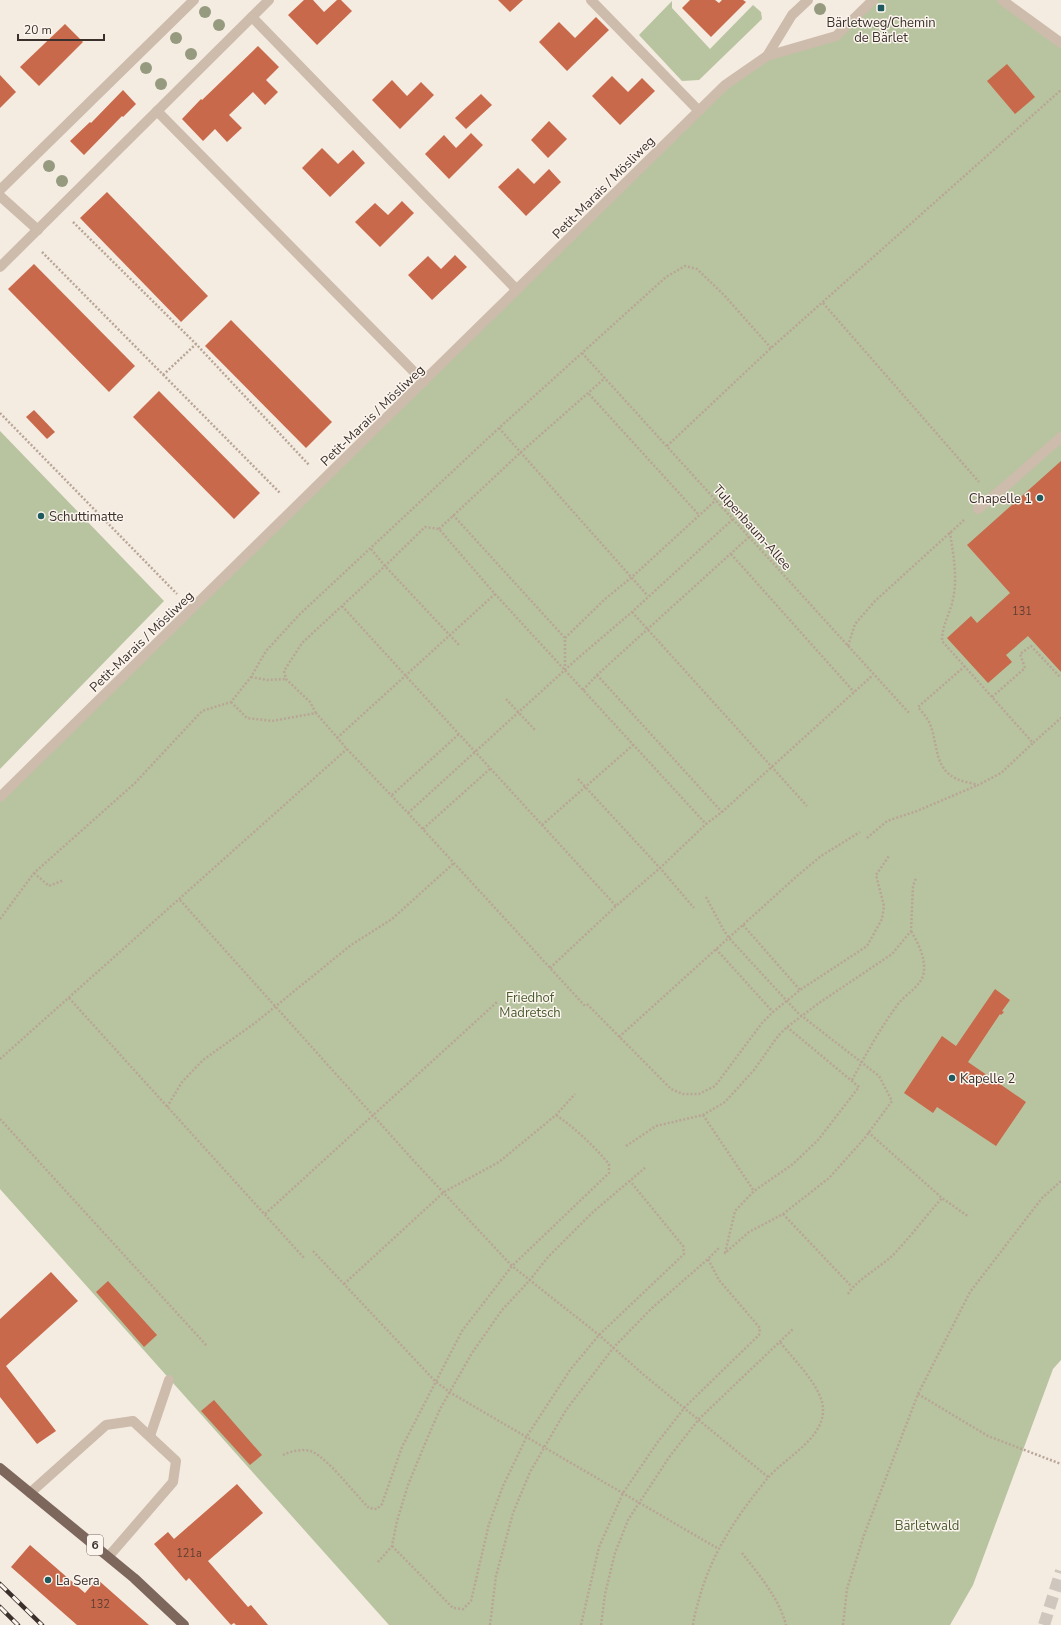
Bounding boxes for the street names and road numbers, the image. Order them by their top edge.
street label: Petit-Marais / Mösliweg [548,132,659,243]
street label: Petit-Marais / Mösliweg [317,361,429,470]
street label: Tulpenbaum-Allee [709,481,795,574]
street label: Petit-Marais / Mösliweg [86,587,198,696]
road number: 6 [87,1535,103,1555]

